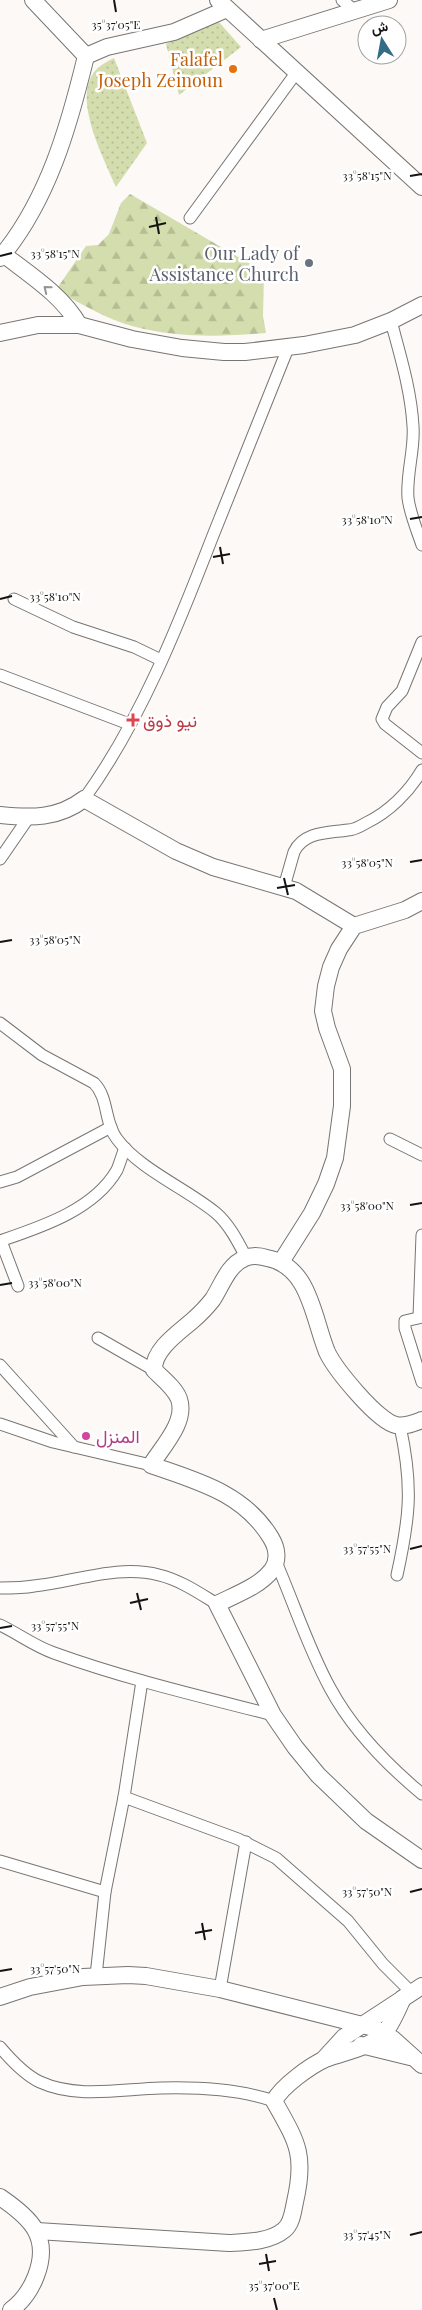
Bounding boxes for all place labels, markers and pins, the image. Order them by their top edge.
place label: Falafel Joseph Zeinoun [97,47,223,92]
marker: Falafel Joseph Zeinoun [227,63,239,75]
place label: Our Lady of Assistance Church [148,241,301,286]
marker: Our Lady of Assistance Church [303,257,315,269]
place label: نيو ذوق [143,708,197,732]
marker: نيو ذوق [127,714,139,726]
place label: المنزل [96,1424,140,1448]
marker: المنزل [80,1430,92,1442]

